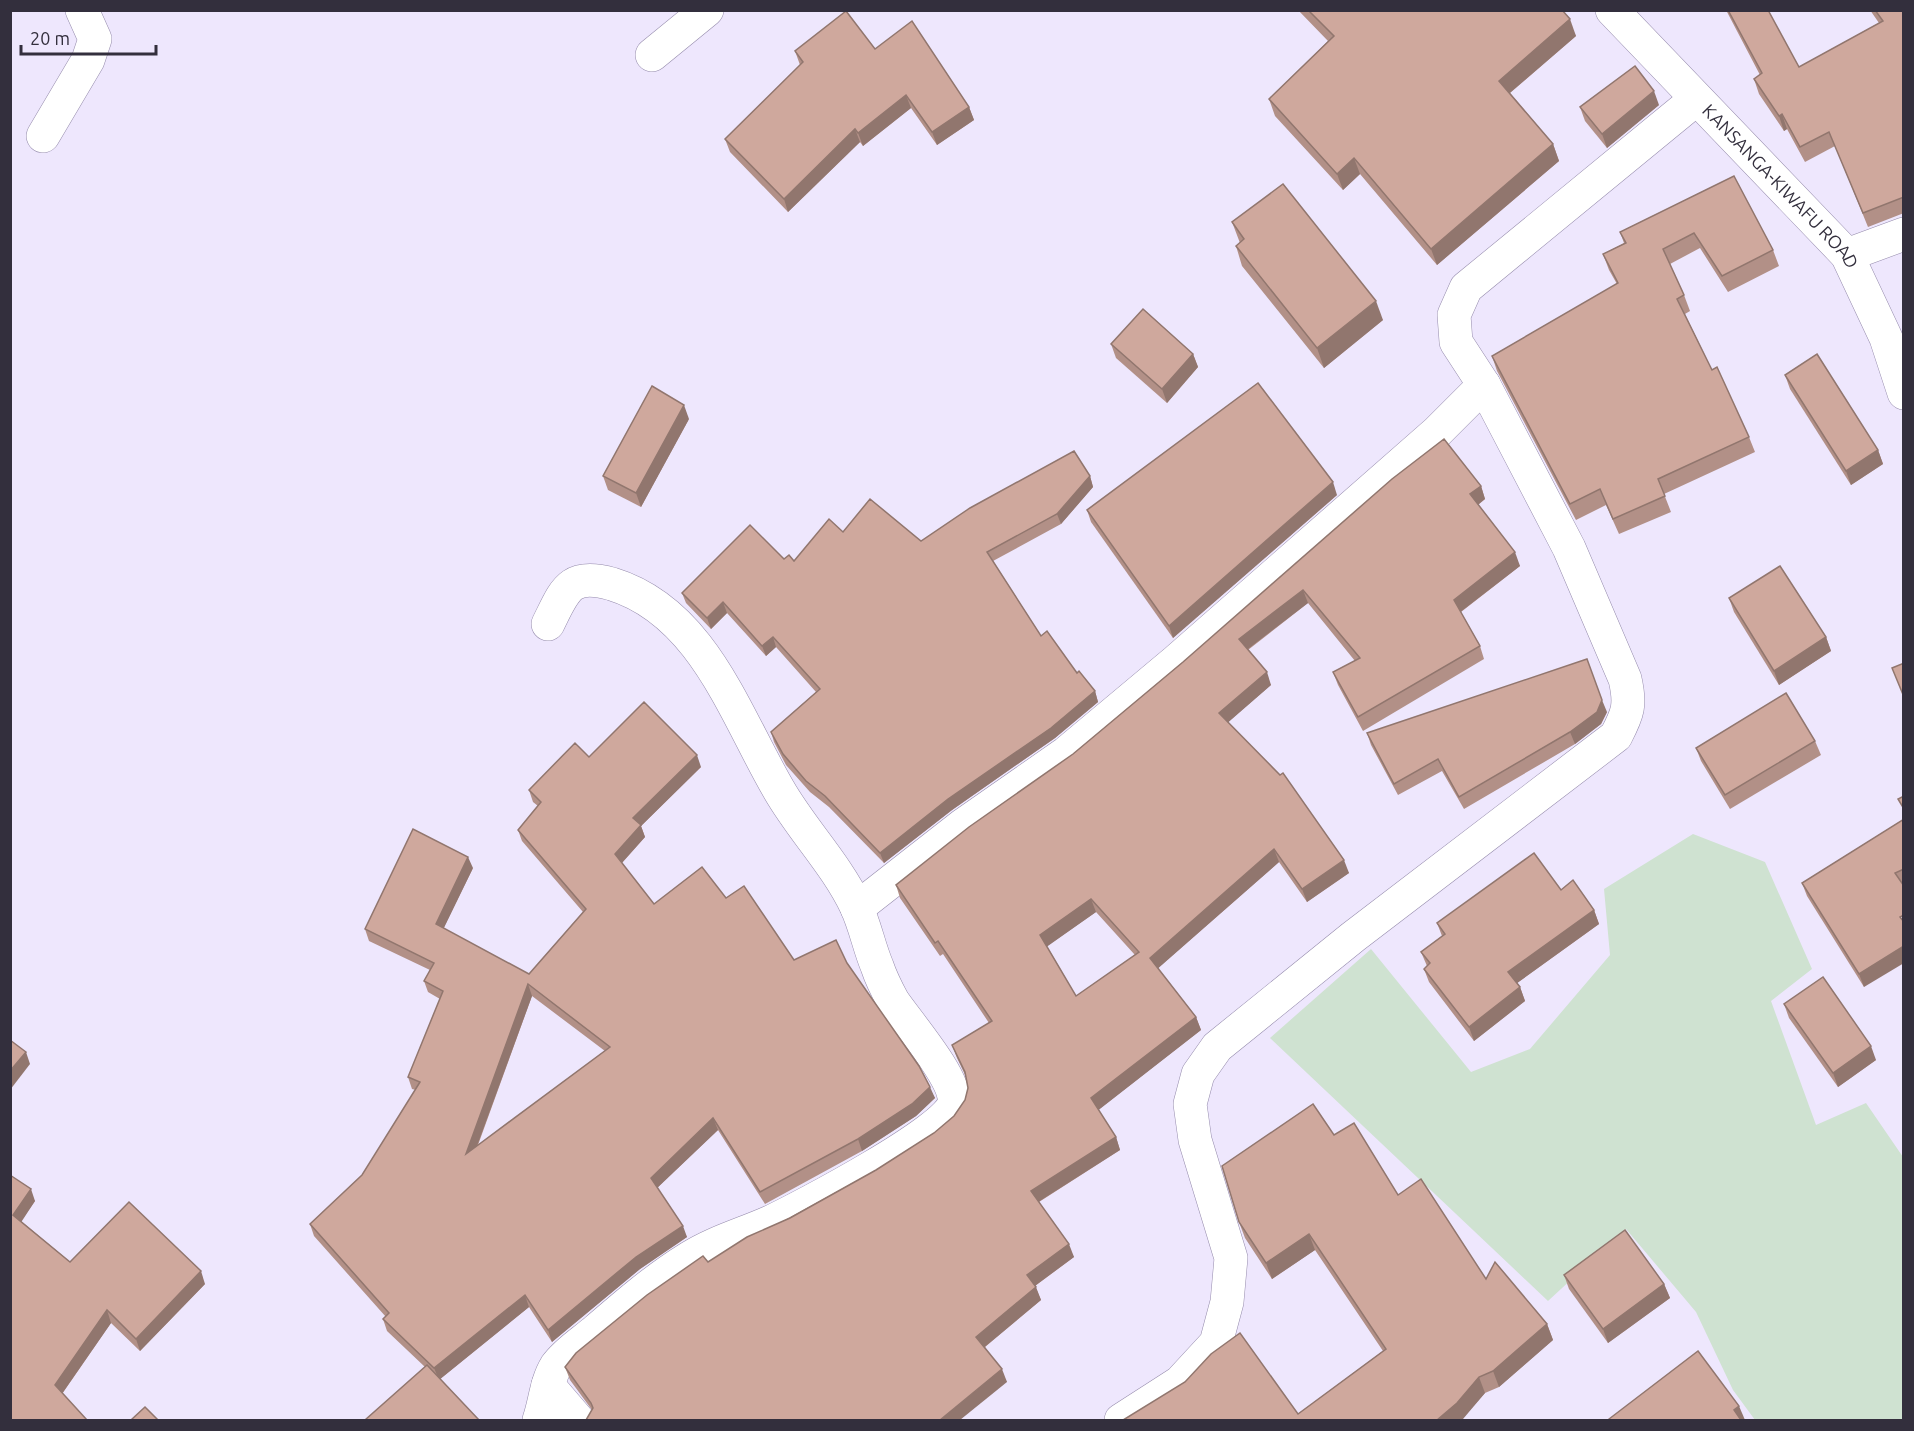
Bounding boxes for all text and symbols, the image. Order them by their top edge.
scale bar [21,18,156,56]
text: 20 m [30,28,70,48]
street label: KANSANGA-KIWAFU ROAD [1699,100,1863,271]

